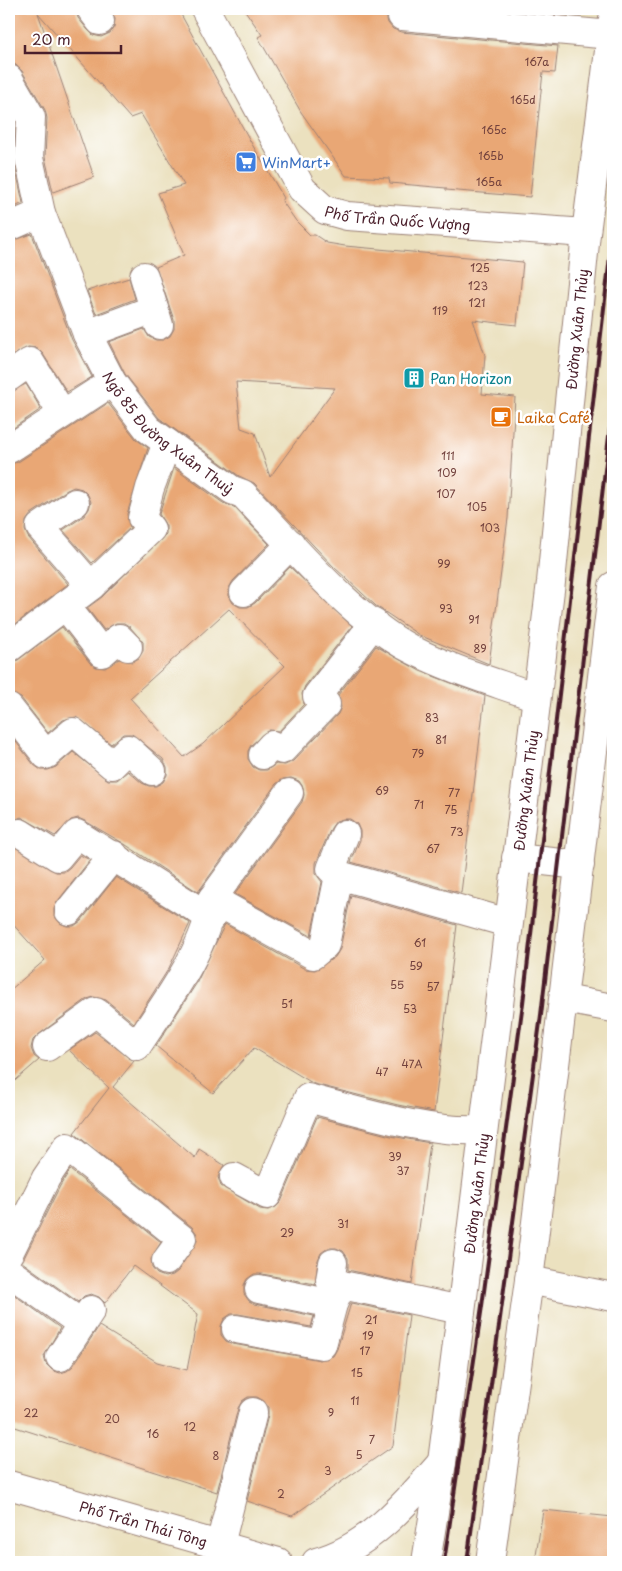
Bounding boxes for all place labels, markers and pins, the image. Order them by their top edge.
supermarket icon: WinMart+ [234,150,258,174]
place label: WinMart+ [262,152,331,173]
building icon: Pan Horizon [402,366,426,390]
place label: Pan Horizon [430,368,512,389]
cafe icon: Laika Café [489,405,513,429]
place label: Laika Café [517,407,590,428]

